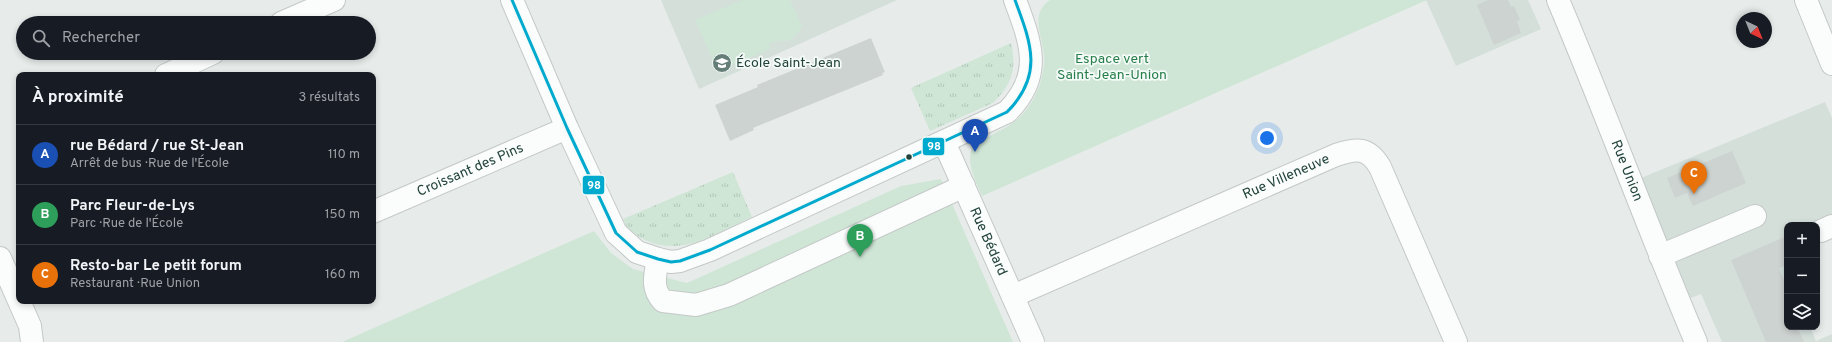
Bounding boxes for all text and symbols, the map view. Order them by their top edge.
north arrow [1736,12,1772,48]
search box [16,16,376,60]
icon: search [30,27,52,49]
text: Rechercher [62,29,140,48]
park label: Espace vert Saint-Jean-Union [1057,51,1167,84]
school or university icon: École Saint-Jean [711,52,733,74]
place label: École Saint-Jean [736,54,841,72]
text: À proximité [32,87,124,109]
text: 3 résultats [298,90,360,106]
pin: A [962,119,988,152]
your location [1257,128,1277,148]
text: rue Bédard / rue St-Jean [70,137,244,156]
line badge: 98 [922,137,945,156]
street label: Rue Union [1607,137,1647,204]
street label: Croissant des Pins [414,139,526,200]
text: 98 [927,140,941,154]
text: A [40,147,50,163]
text: 110 m [328,147,360,163]
street label: Rue Villeneuve [1240,150,1332,203]
unlabelled marker [904,152,914,162]
text: Arrêt de bus · Rue de l'École [70,156,229,172]
pin: C [1681,161,1707,194]
line badge: 98 [582,175,605,195]
text: 98 [587,179,601,193]
text: Parc Fleur-de-Lys [70,197,195,216]
street label: Rue Bédard [966,205,1011,278]
text: B [41,207,49,223]
text: 150 m [325,207,360,223]
text: Parc · Rue de l'École [70,216,183,232]
map controls [1784,222,1820,330]
button: + [1784,222,1820,258]
pin: B [847,224,873,257]
text: Resto-bar Le petit forum [70,257,242,276]
button: − [1784,258,1820,294]
text: C [41,267,49,283]
text: 160 m [325,267,360,283]
text: Restaurant · Rue Union [70,276,200,292]
button: layers [1784,294,1820,330]

